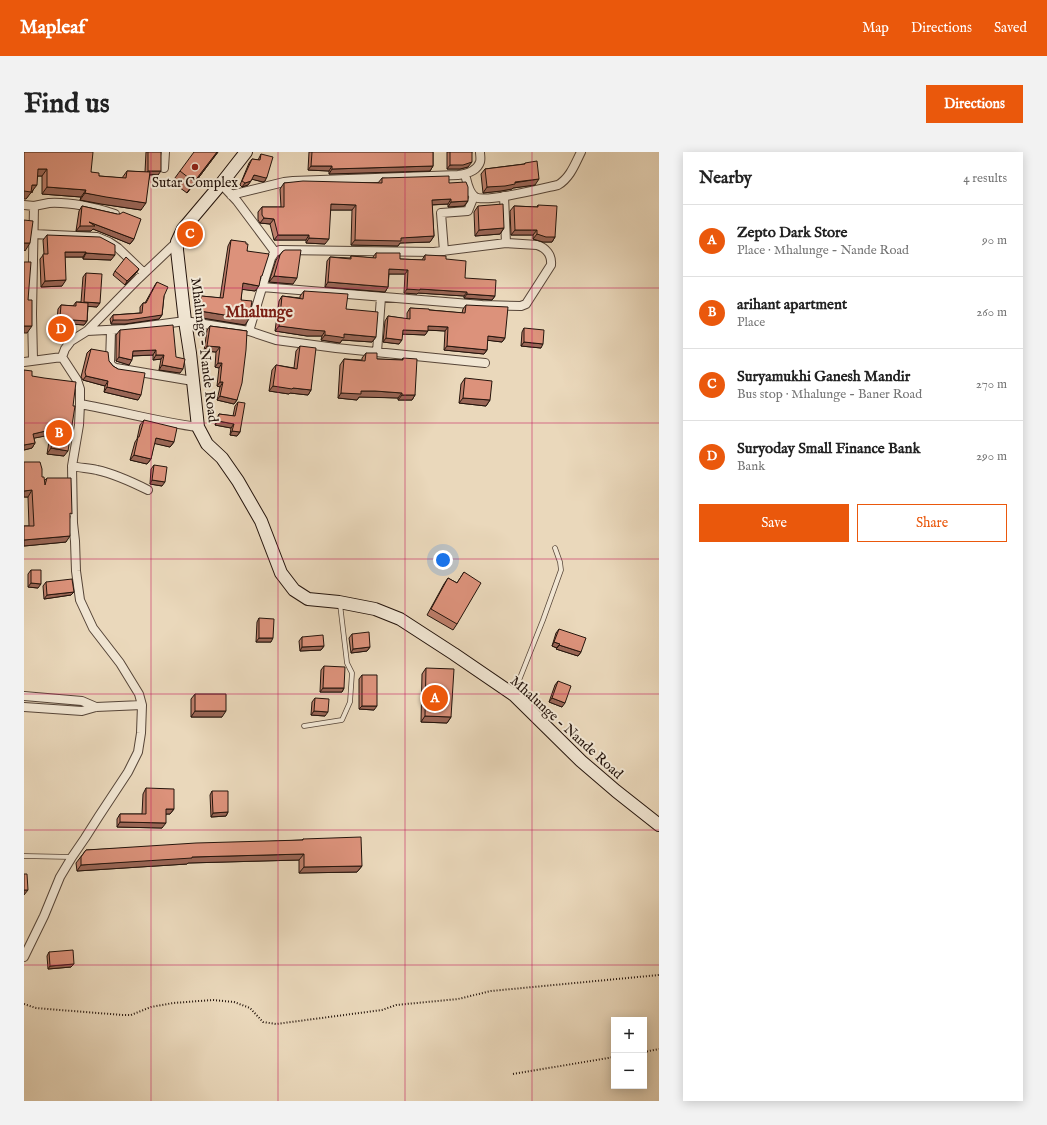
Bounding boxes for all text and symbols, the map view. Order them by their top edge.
text: Mapleaf [20,16,85,40]
text: Map [862,19,889,37]
text: Directions [911,19,972,37]
text: Saved [994,19,1027,37]
button: Directions [926,85,1023,123]
text: Find us [24,87,110,122]
marker: Sutar Complex [190,162,200,172]
text: Nearby [699,168,752,189]
text: 4 results [963,170,1007,187]
place label: Sutar Complex [152,174,238,192]
pin: C [177,219,203,249]
text: Zepto Dark Store [737,223,848,242]
text: A [708,232,716,249]
text: 90 m [982,232,1007,249]
text: Place · Mhalunge - Nande Road [737,242,909,259]
street label: Mhalunge - Nande Road [186,277,222,424]
text: arihant apartment [737,295,847,314]
district label: Mhalunge [225,303,293,323]
text: B [708,304,716,321]
text: 260 m [976,304,1007,321]
pin: D [48,314,74,344]
text: Place [737,314,765,331]
text: Suryamukhi Ganesh Mandir [737,367,910,386]
text: C [707,376,717,393]
text: 270 m [976,376,1007,393]
text: Bus stop · Mhalunge - Baner Road [737,386,922,403]
pin: B [46,418,72,448]
text: Suryoday Small Finance Bank [737,439,920,458]
text: D [707,448,717,465]
text: 290 m [976,448,1007,465]
text: Bank [737,458,765,475]
button: Save [699,504,849,542]
button: Share [857,504,1007,542]
your location [433,550,453,570]
street label: Mhalunge - Nande Road [506,672,627,783]
pin: A [422,683,448,713]
map controls [611,1017,647,1089]
button: + [611,1017,647,1053]
button: − [611,1053,647,1089]

